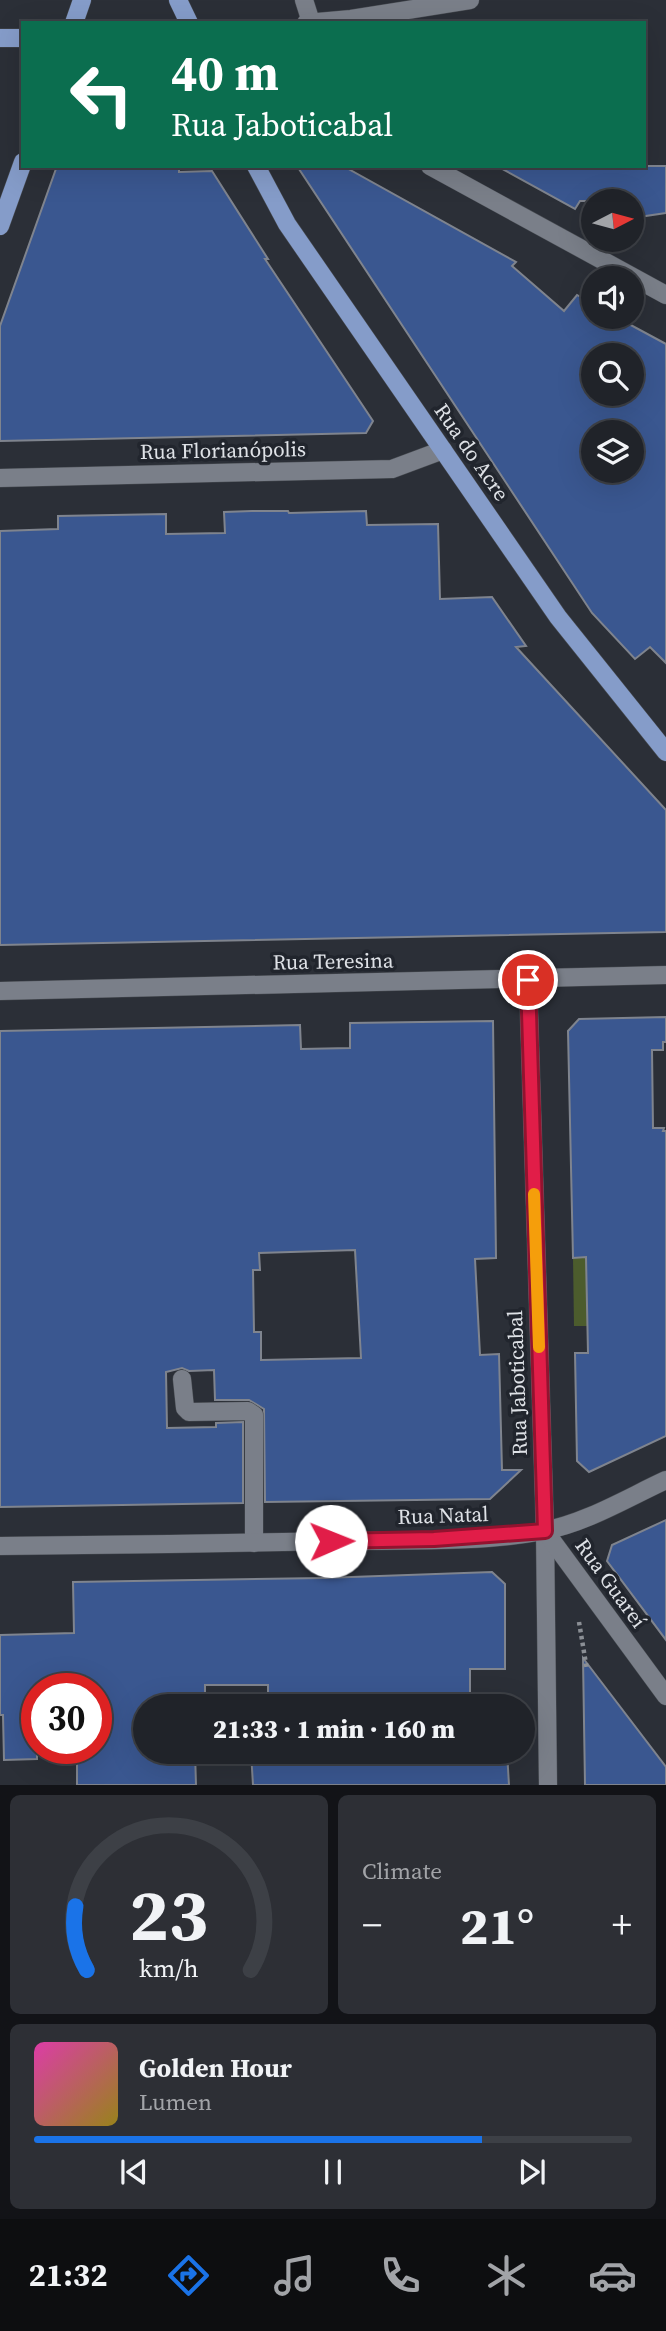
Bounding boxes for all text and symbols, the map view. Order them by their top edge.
text: 40 m [171,39,279,106]
icon: left [56,49,147,140]
text: Rua Jaboticabal [171,103,393,147]
north arrow [581,189,644,252]
map controls [581,189,644,483]
button: sound [581,266,644,329]
button: search [581,343,644,406]
street label: Rua do Acre [428,398,516,506]
button: layers [581,420,644,483]
street label: Rua Florianópolis [140,434,306,466]
street label: Rua Teresina [272,945,394,977]
pin [498,950,558,1010]
icon: arrive [509,961,547,999]
street label: Rua Jaboticabal [500,1310,534,1456]
street label: Rua Natal [397,1499,489,1531]
position arrow [294,1504,368,1578]
street label: Rua Guareí [569,1532,653,1634]
speed limit sign: 30 [21,1673,112,1764]
text: 21:33 · 1 min · 160 m [213,1711,455,1747]
text: Climate [362,1855,442,1887]
text: 23 [130,1866,208,1965]
text: 21° [460,1890,534,1961]
text: − [362,1899,382,1951]
text: + [612,1899,632,1951]
text: km/h [139,1951,199,1985]
text: Golden Hour [139,2050,292,2086]
text: Lumen [139,2086,212,2118]
icon: previous [115,2153,153,2191]
icon: pause [314,2153,352,2191]
icon: next [513,2153,551,2191]
icon: directions [164,2251,213,2300]
icon: music [270,2251,319,2300]
icon: phone [376,2251,425,2300]
icon: climate [482,2251,531,2300]
icon: car [588,2251,637,2300]
text: 21:32 [29,2253,107,2297]

